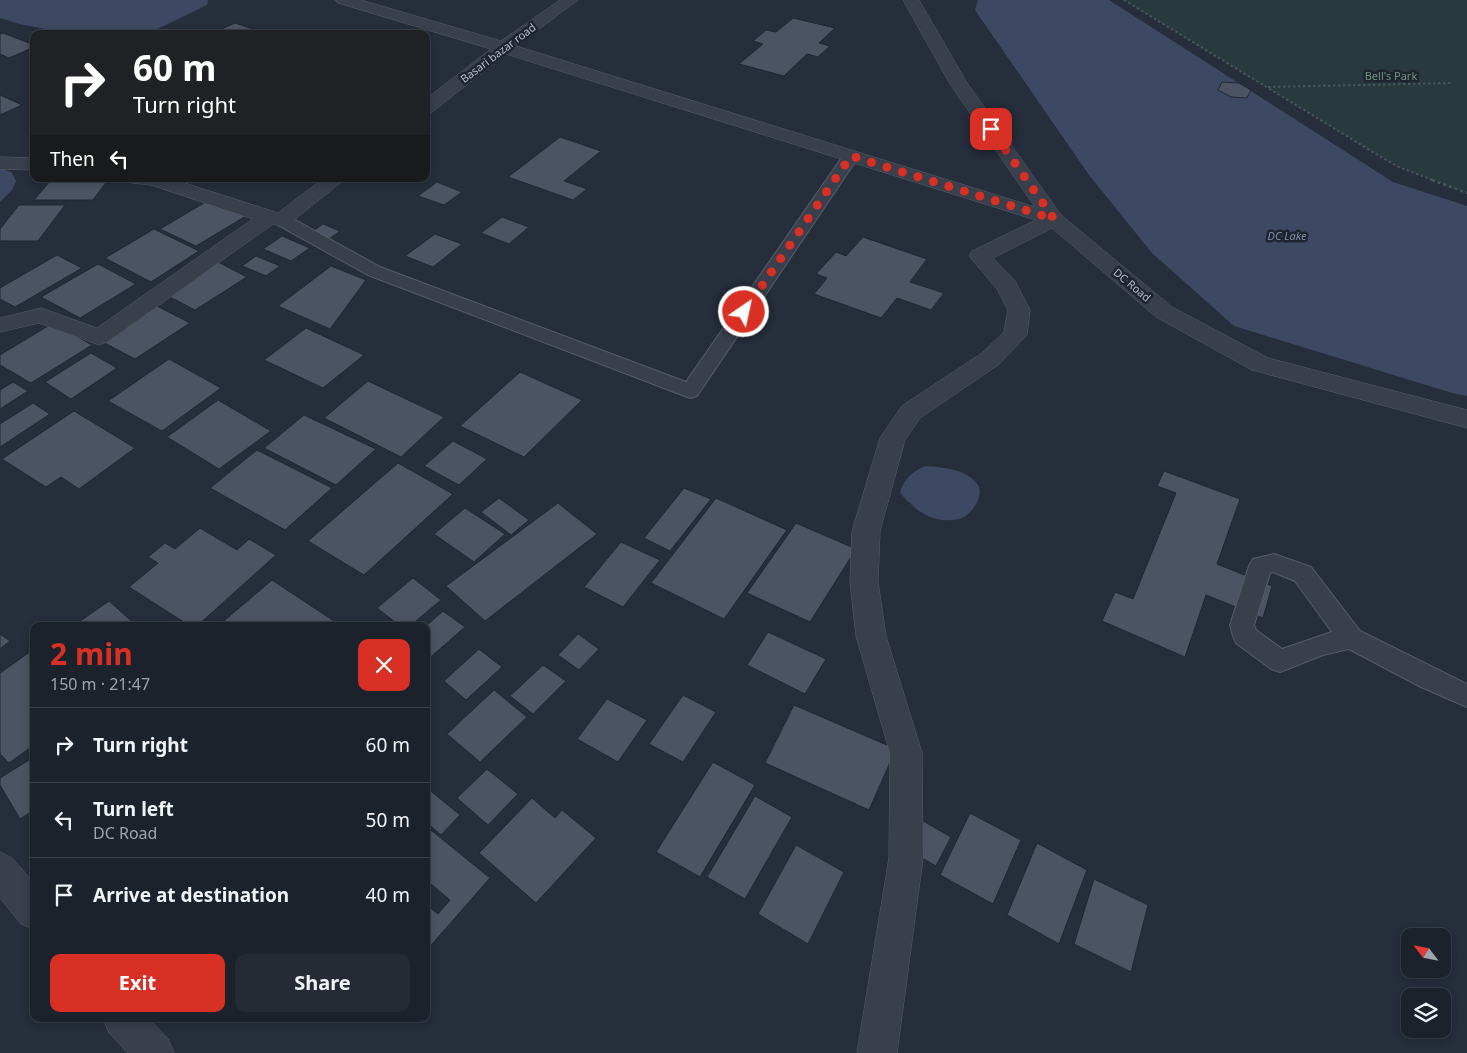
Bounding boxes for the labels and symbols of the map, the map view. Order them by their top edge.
street label: Basari bazar road [457,19,538,86]
park label: Bell's Park [1365,68,1417,83]
pin [970,108,1012,150]
water label: DC Lake [1268,228,1307,243]
street label: DC Road [1111,265,1154,305]
position arrow [717,285,769,337]
north arrow [1401,928,1451,978]

